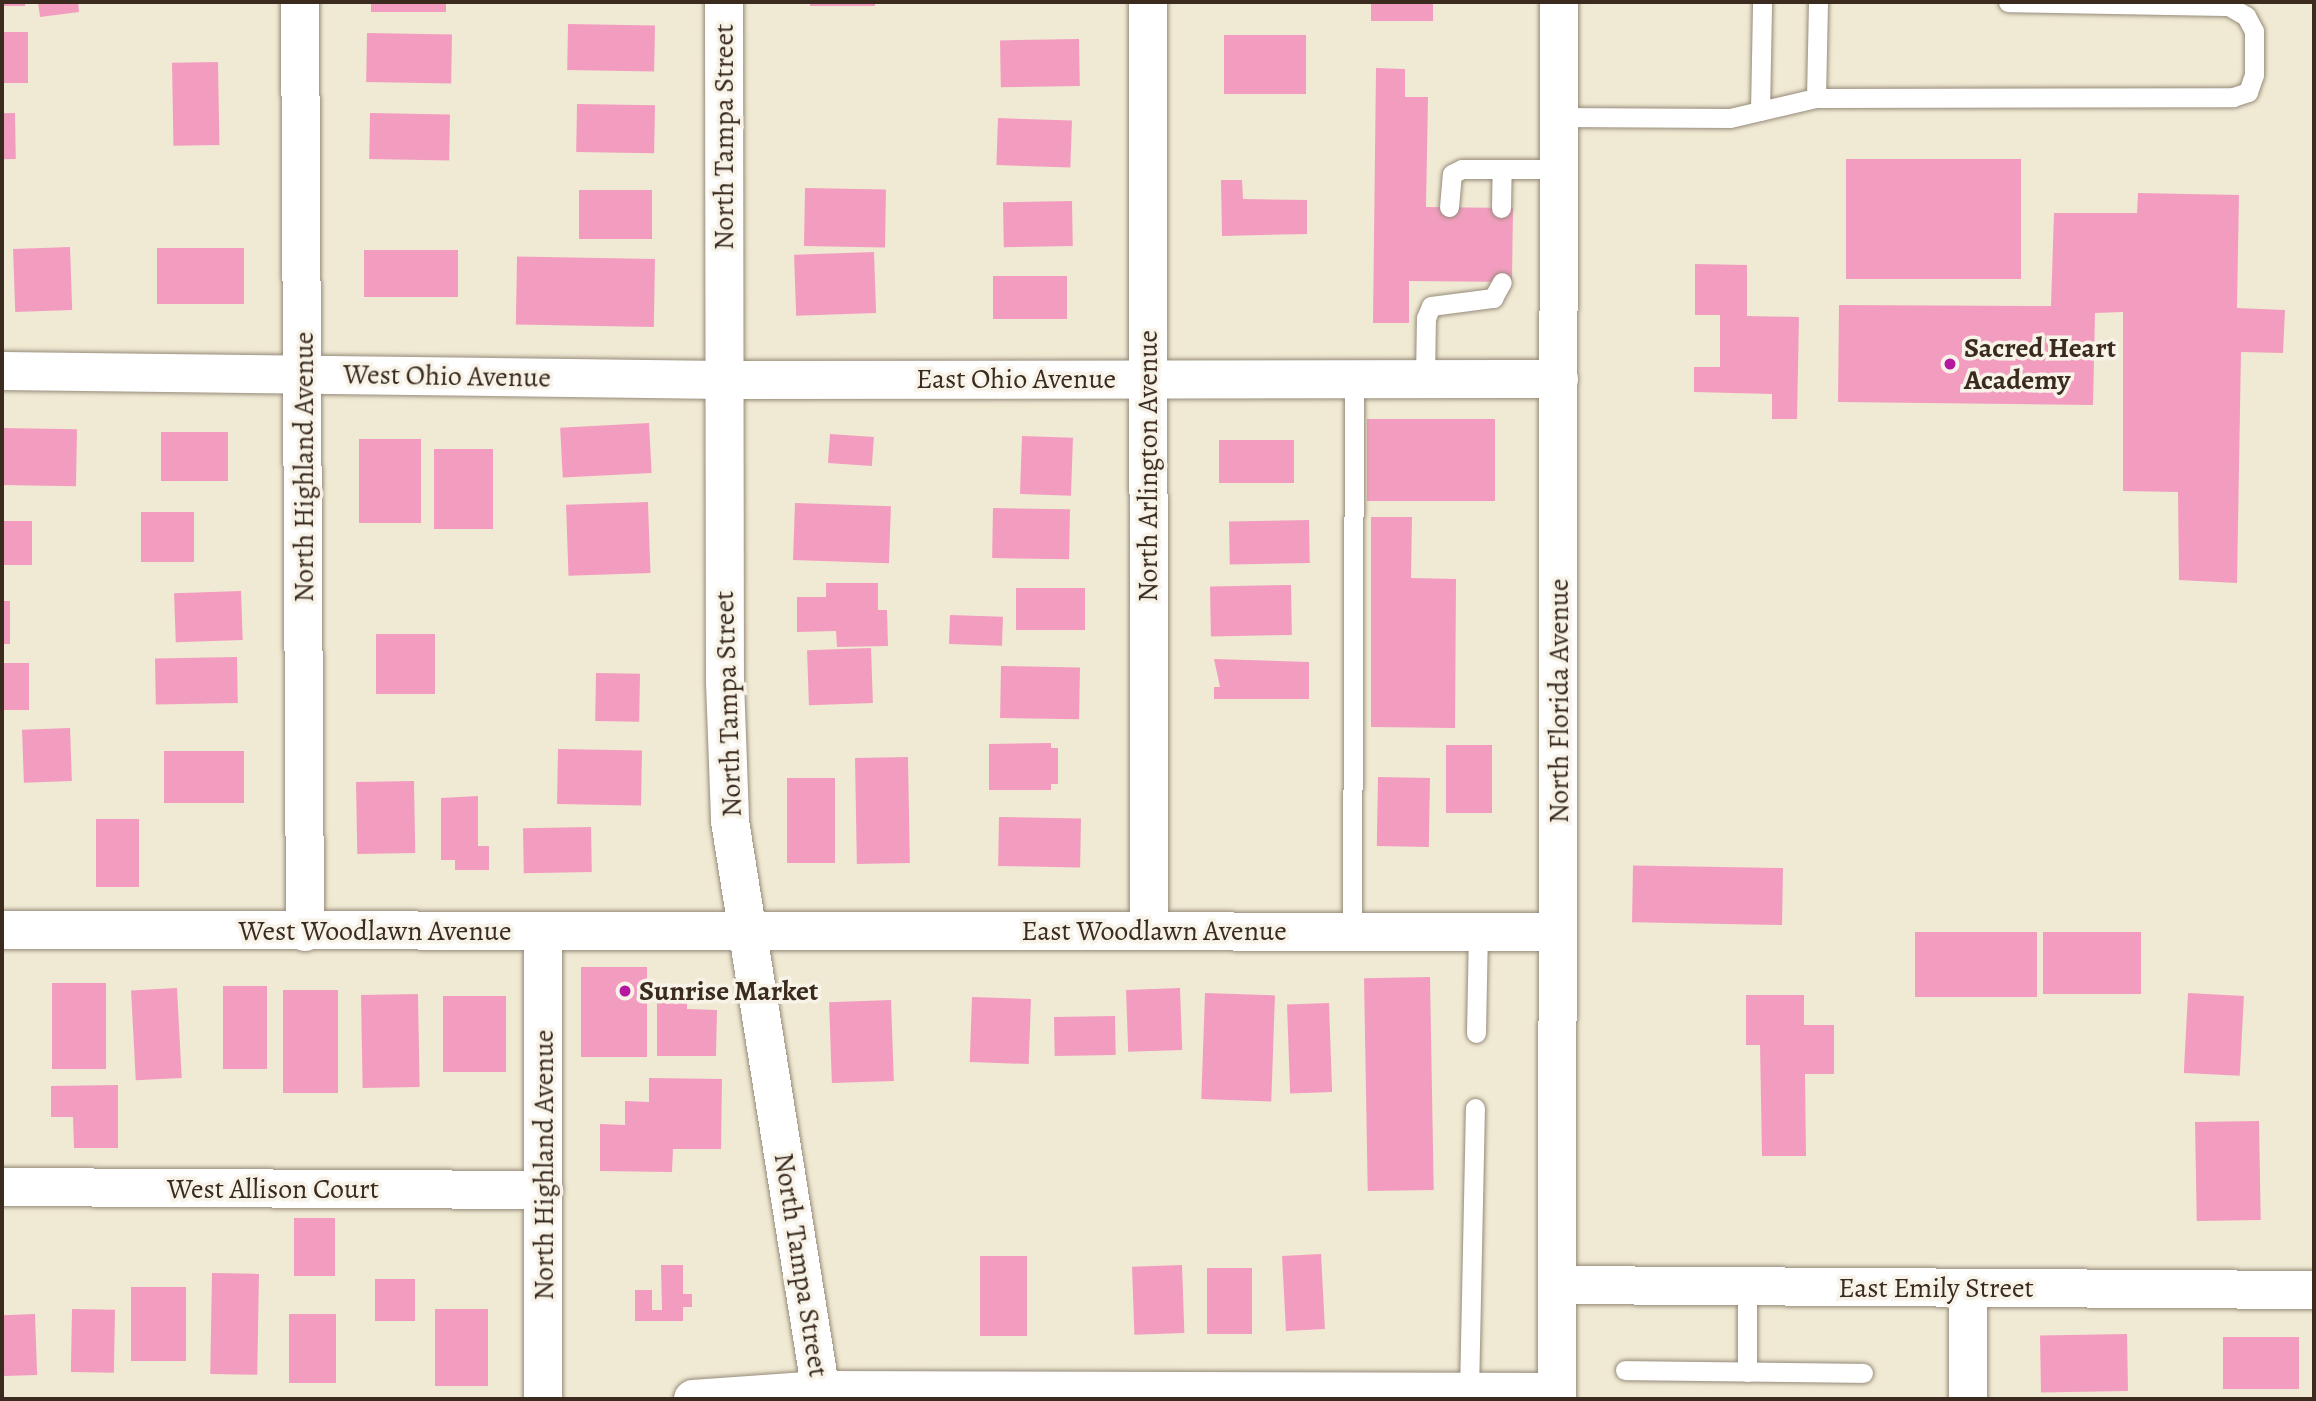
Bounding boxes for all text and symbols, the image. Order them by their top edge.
street label: North Tampa Street [707,24,741,250]
street label: North Arlington Avenue [1131,330,1165,602]
place label: Sacred Heart Academy [1964,331,2116,397]
street label: North Highland Avenue [287,332,321,602]
marker: Sacred Heart Academy [1942,356,1958,372]
street label: West Ohio Avenue [343,357,551,395]
street label: East Ohio Avenue [916,362,1116,396]
street label: North Florida Avenue [1542,579,1576,823]
street label: North Tampa Street [707,590,749,818]
street label: West Woodlawn Avenue [239,914,511,948]
street label: East Woodlawn Avenue [1021,914,1287,948]
place label: Sunrise Market [639,974,818,1008]
marker: Sunrise Market [617,983,633,999]
street label: North Highland Avenue [527,1030,561,1300]
street label: North Tampa Street [767,1151,835,1379]
street label: West Allison Court [167,1172,379,1206]
street label: East Emily Street [1838,1271,2034,1305]

